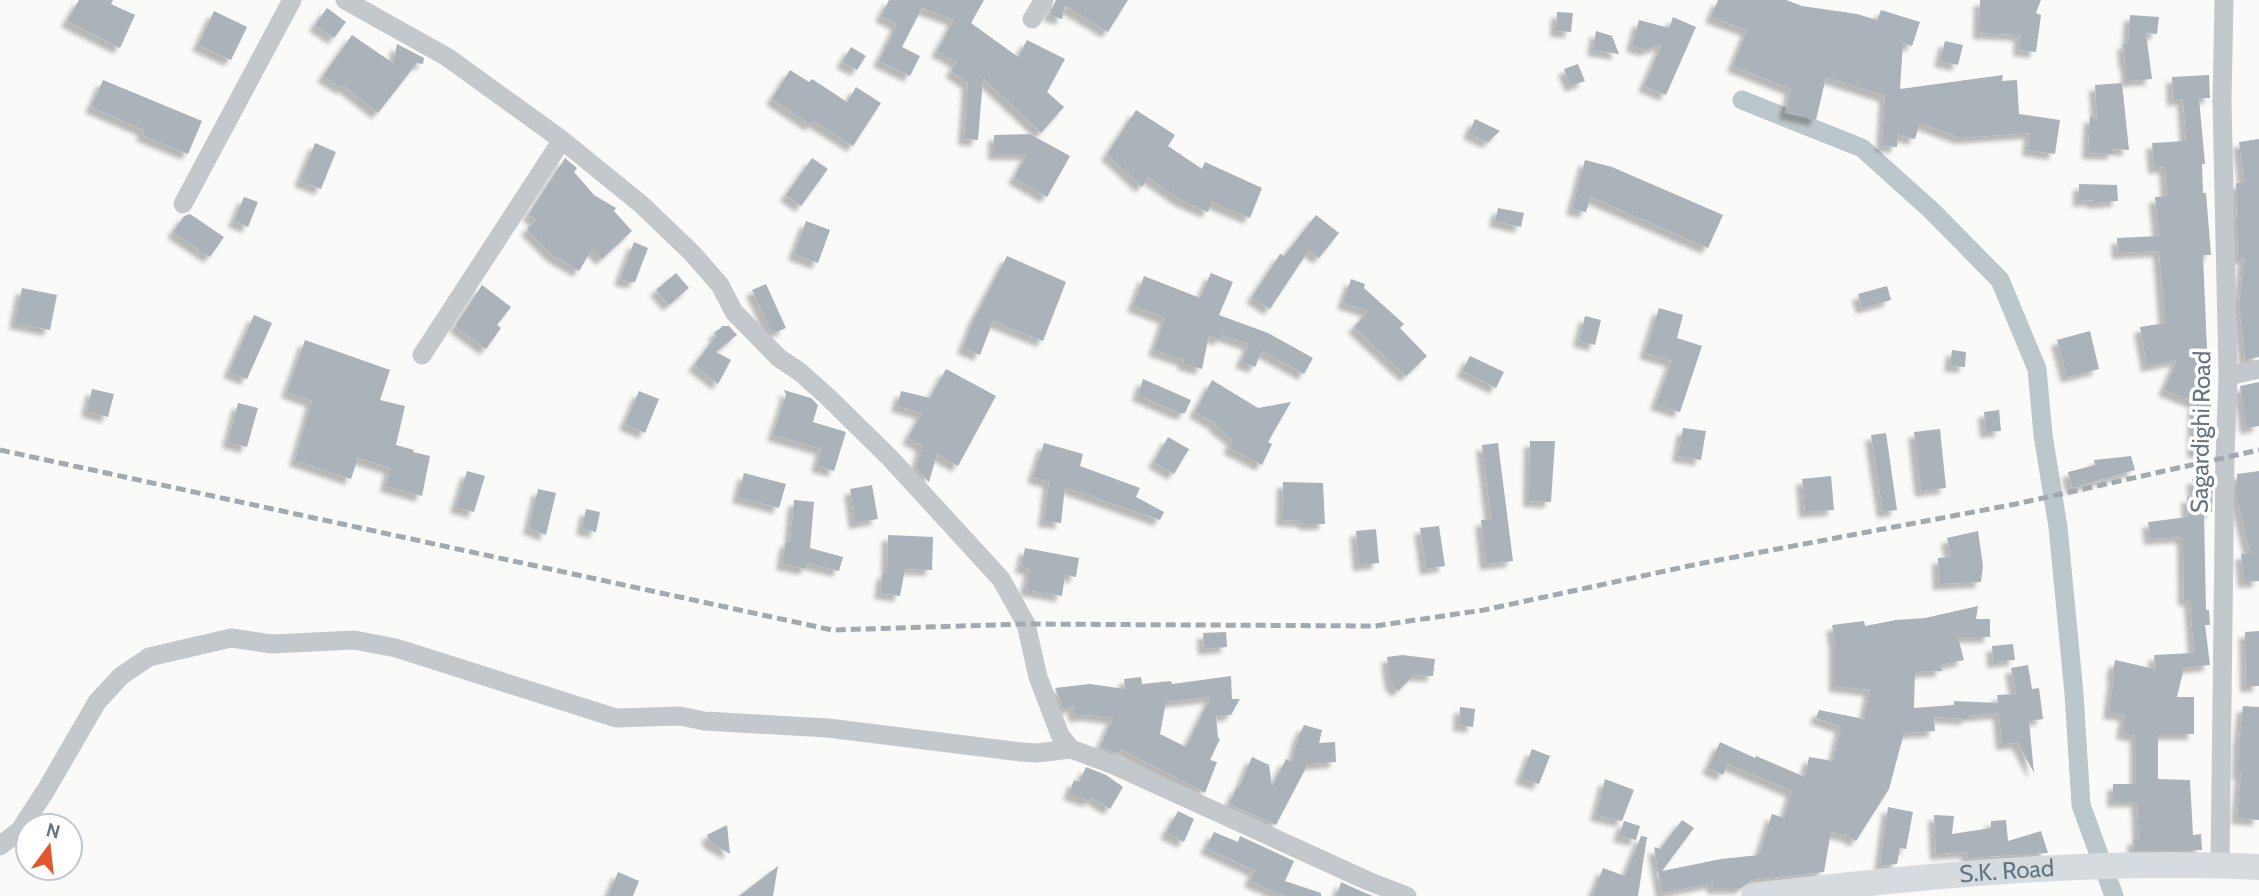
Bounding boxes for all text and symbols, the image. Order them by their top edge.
street label: Sagardighi Road [2185,351,2216,513]
north arrow [14,812,84,882]
text: N [44,818,63,844]
street label: S.K. Road [1958,853,2055,888]

